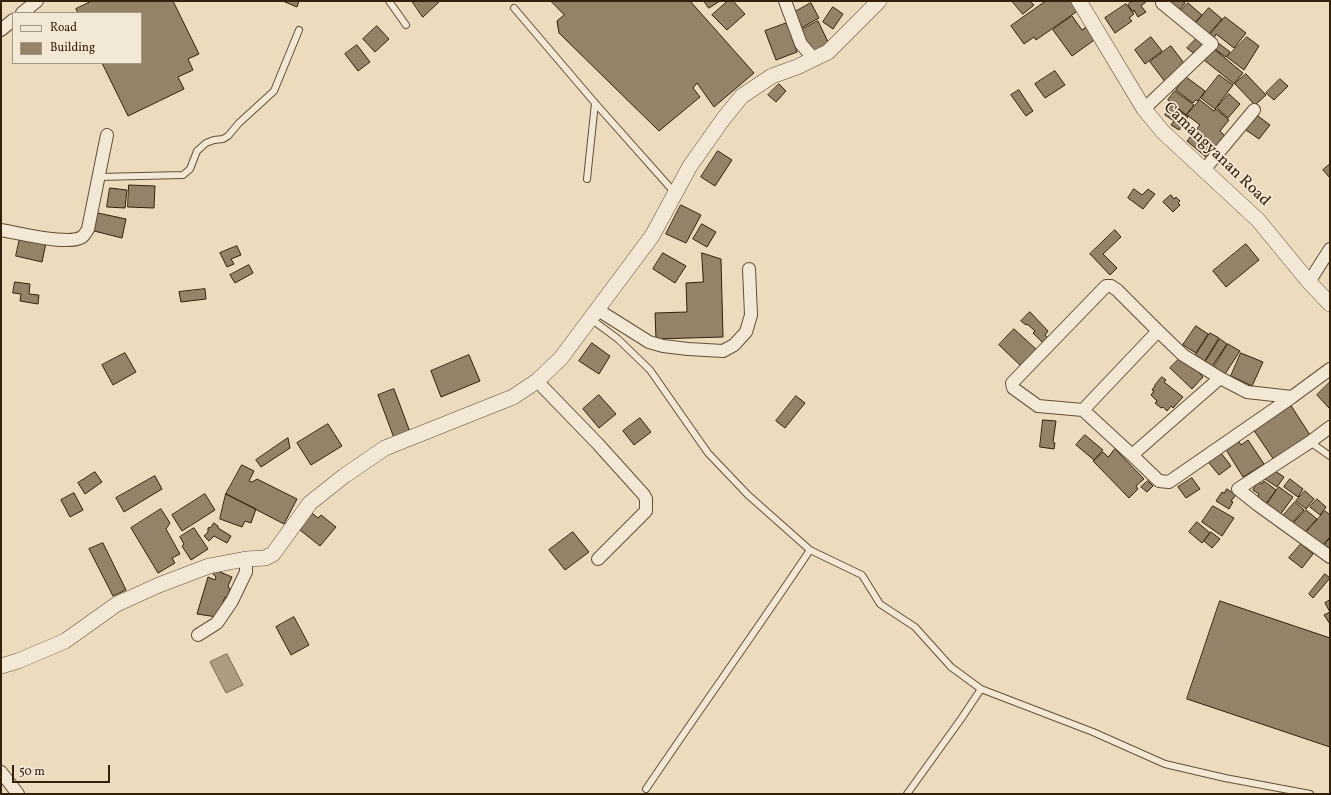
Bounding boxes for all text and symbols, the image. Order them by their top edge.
legend [12,12,142,64]
text: Road [50,20,77,36]
text: Building [50,40,95,56]
street label: Camangyanan Road [1159,99,1273,211]
scale bar [14,757,112,783]
text: 50 m [19,764,45,780]

